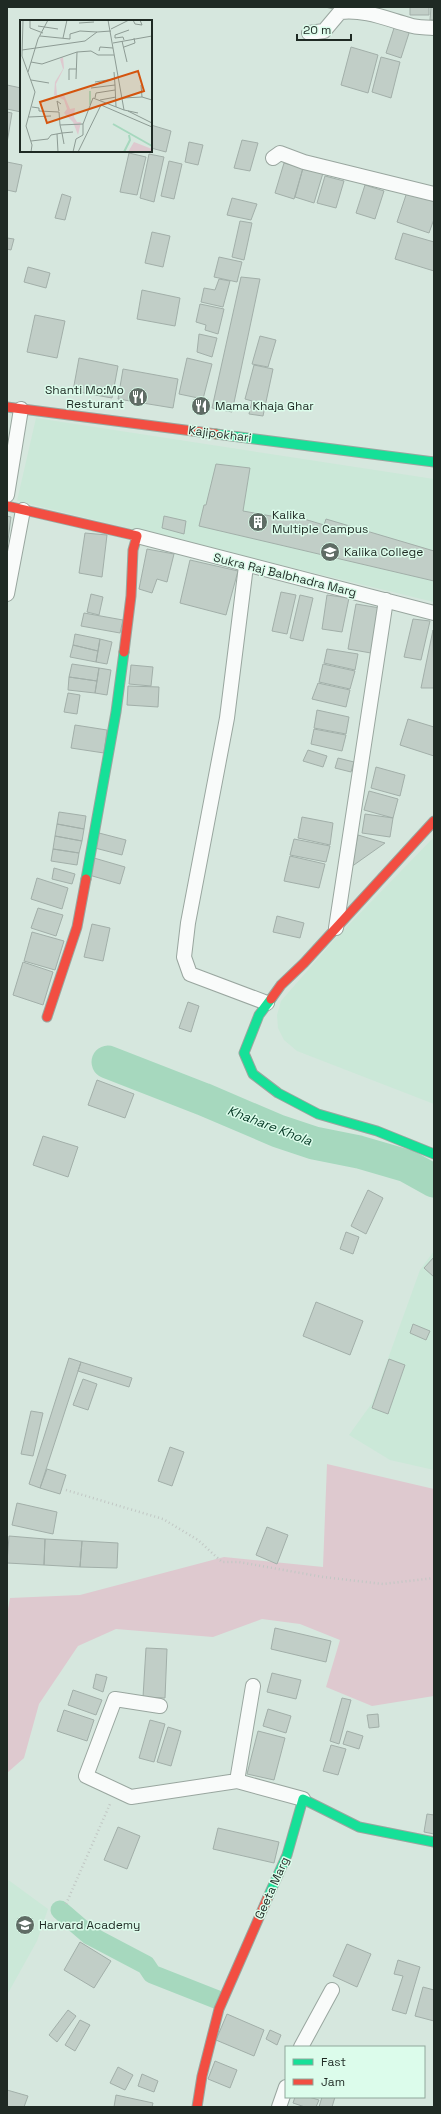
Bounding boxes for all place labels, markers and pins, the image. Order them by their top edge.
place label: Shanti Mo:Mo Resturant [45,382,124,412]
restaurant icon: Shanti Mo:Mo Resturant [127,386,149,408]
restaurant icon: Mama Khaja Ghar [190,395,212,417]
place label: Mama Khaja Ghar [215,398,314,414]
place label: Kalika Multiple Campus [272,507,368,537]
building icon: Kalika Multiple Campus [247,511,269,533]
school or university icon: Kalika College [319,541,341,563]
place label: Kalika College [344,544,423,560]
school or university icon: Harvard Academy [14,1914,36,1936]
place label: Harvard Academy [39,1917,140,1933]

